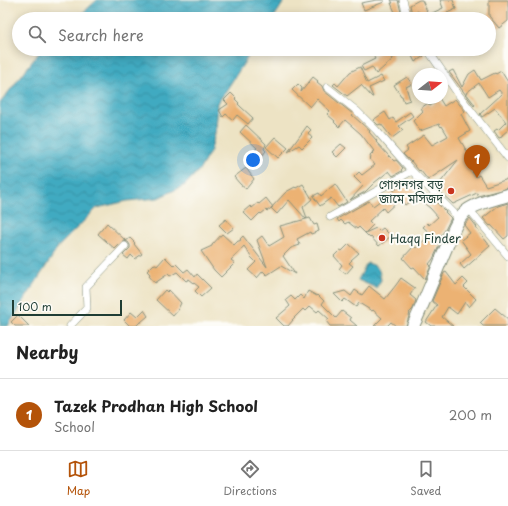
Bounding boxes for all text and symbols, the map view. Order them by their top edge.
search box [12,12,496,56]
icon: search [26,23,48,45]
text: Search here [58,23,144,46]
north arrow [412,68,448,104]
pin: 1 [464,145,490,178]
your location [243,150,263,170]
place label: গোগনগর বড় জামে মসিজদ [378,175,443,207]
marker: গোগনগর বড় জামে মসিজদ [446,186,456,196]
place label: Haqq Finder [390,229,461,247]
marker: Haqq Finder [377,233,387,243]
scale bar [12,298,122,317]
text: 100 m [18,298,52,315]
text: Nearby [16,339,78,365]
text: Tazek Prodhan High School [54,394,258,417]
text: 1 [26,405,32,424]
text: 200 m [449,405,492,424]
text: School [54,417,95,436]
tab: Map [67,458,90,499]
tab: Directions [223,458,277,499]
tab: Saved [410,458,441,499]

